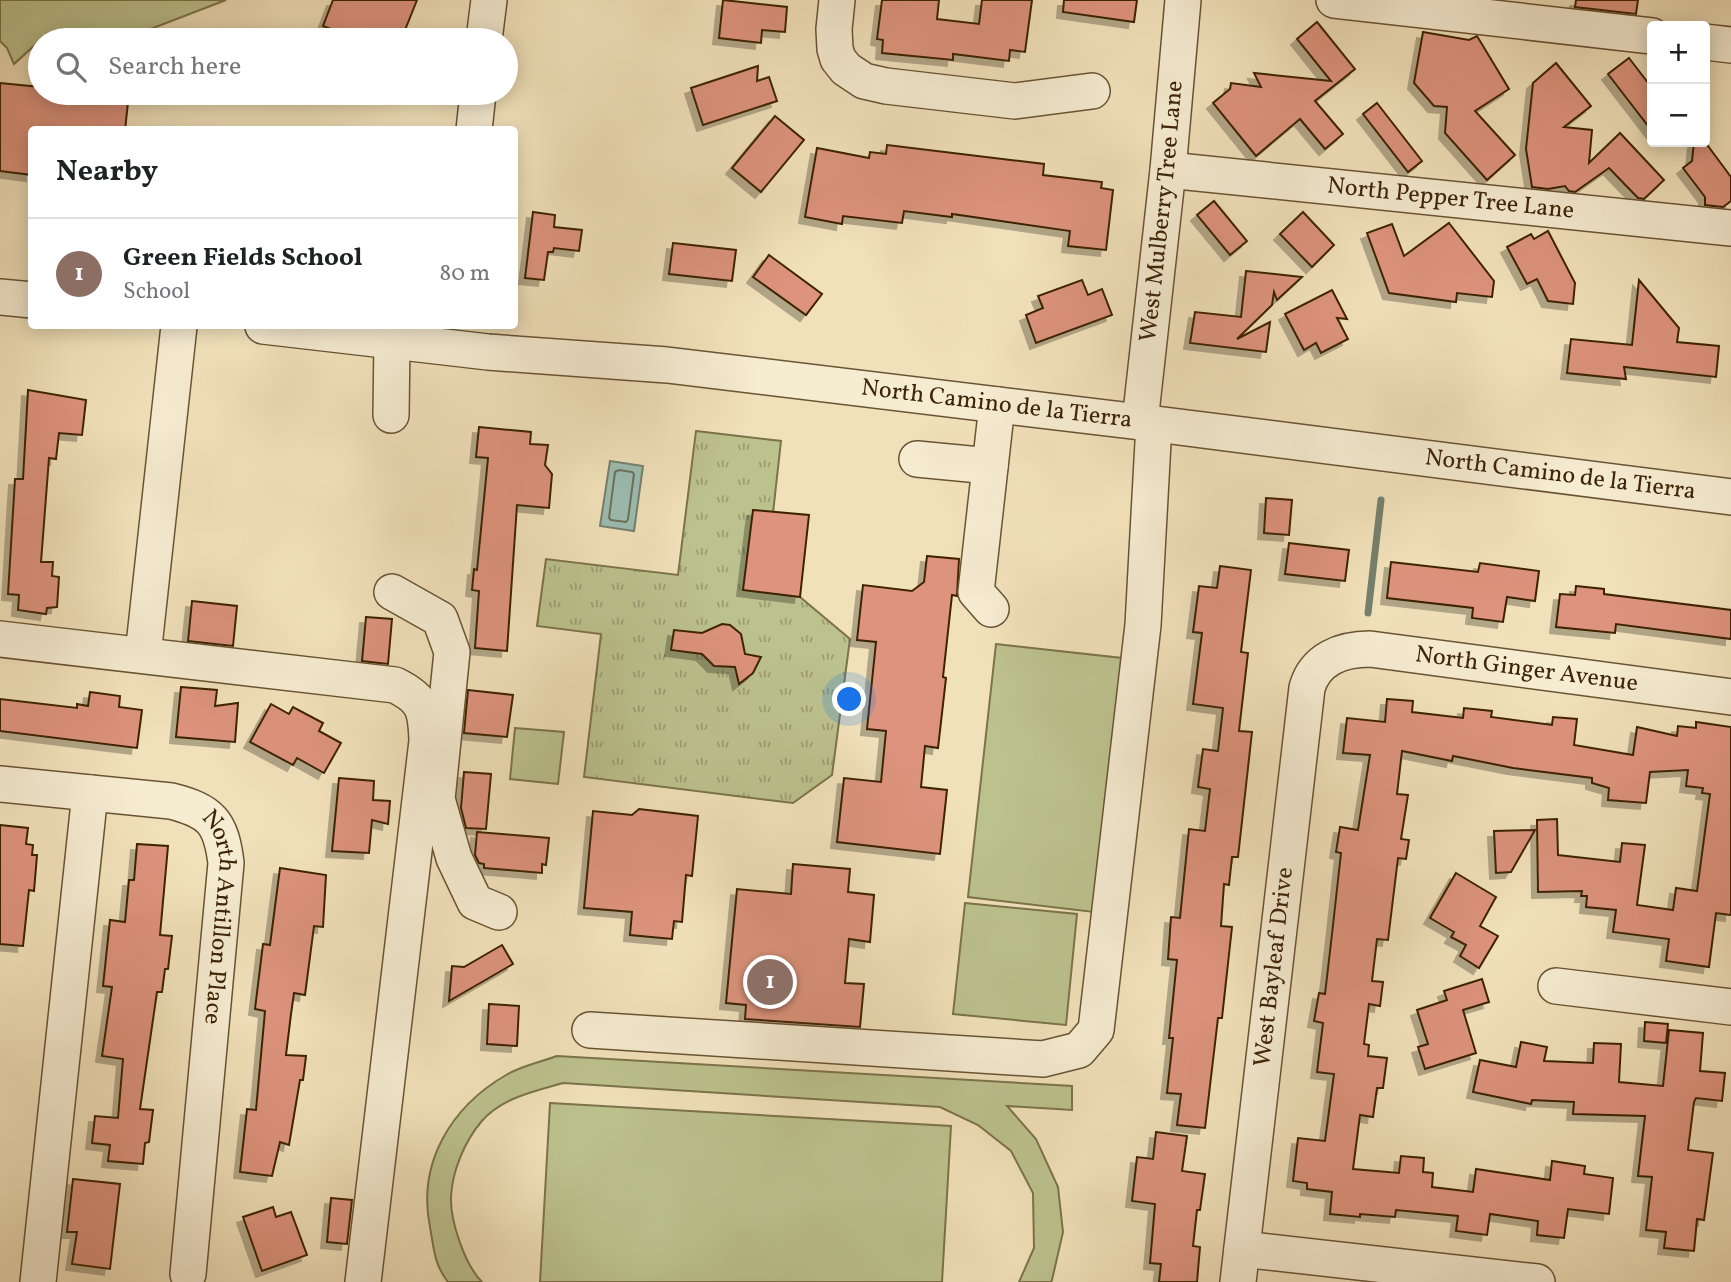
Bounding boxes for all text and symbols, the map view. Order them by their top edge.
map controls [1647,21,1710,147]
button: + [1647,21,1710,84]
search box [28,28,518,105]
icon: search [52,48,90,86]
text: Search here [108,49,241,85]
street label: West Mulberry Tree Lane [1132,79,1193,344]
button: − [1647,84,1710,147]
text: Nearby [56,151,158,193]
street label: North Pepper Tree Lane [1325,169,1576,229]
text: Green Fields School [123,240,363,276]
text: 1 [74,258,84,290]
text: 80 m [440,258,490,290]
text: School [123,276,190,308]
street label: North Camino de la Tierra [859,372,1134,438]
street label: North Camino de la Tierra [1423,441,1698,509]
street label: North Ginger Avenue [1413,638,1640,701]
your location [832,682,866,716]
street label: North Antillon Place [193,803,243,1026]
street label: West Bayleaf Drive [1246,865,1303,1069]
pin: 1 [747,956,793,1008]

